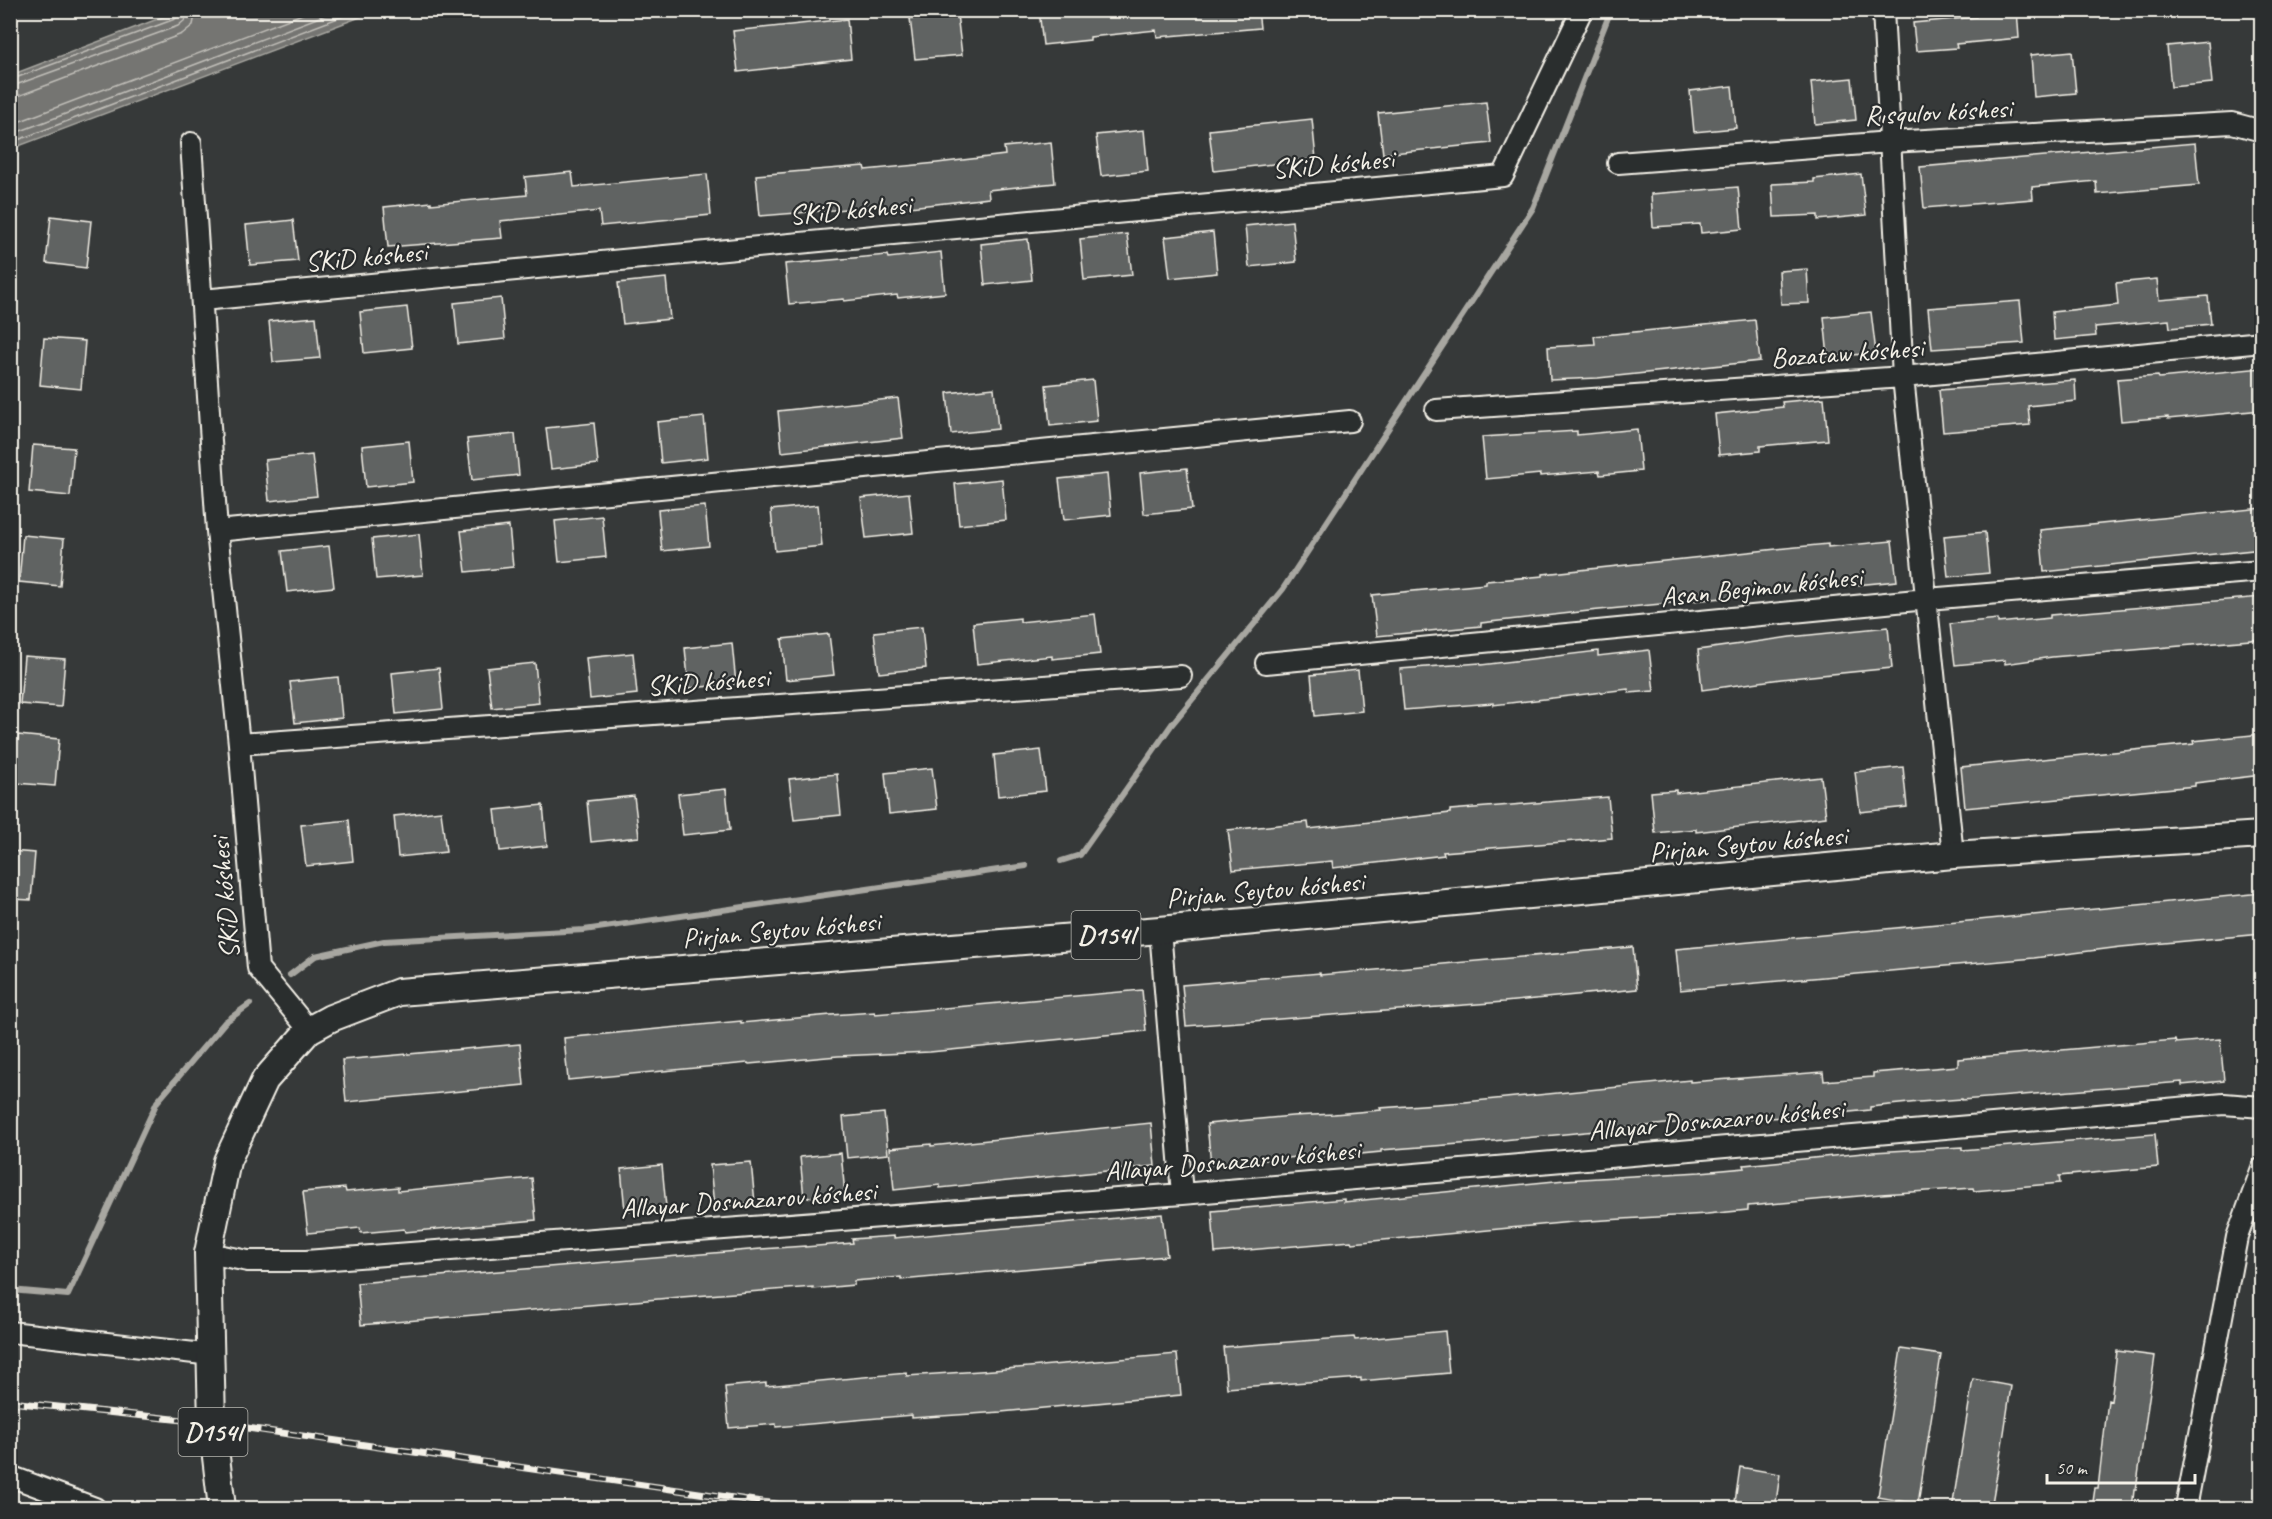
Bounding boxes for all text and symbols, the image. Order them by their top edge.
street label: Rısqulov kóshesi [1863,90,2016,133]
street label: SKiD kóshesi [1271,140,1399,186]
street label: SKiD kóshesi [788,186,916,232]
street label: SKiD kóshesi [304,233,432,279]
street label: Bozataw kóshesi [1770,329,1928,375]
street label: Asan Begimov kóshesi [1659,558,1867,614]
street label: SKiD kóshesi [646,660,774,703]
street label: Pirjan Seytov kóshesi [1648,817,1852,870]
street label: SKiD kóshesi [201,832,247,960]
street label: Pirjan Seytov kóshesi [1165,863,1369,916]
street label: Pirjan Seytov kóshesi [681,903,885,956]
road number: D154l [1072,911,1140,959]
street label: Allayar Dosnazarov kóshesi [1587,1091,1849,1148]
street label: Allayar Dosnazarov kóshesi [1103,1132,1365,1189]
street label: Allayar Dosnazarov kóshesi [619,1173,881,1226]
road number: D154l [178,1408,248,1456]
scale bar [2047,1447,2196,1485]
text: 50 m [2056,1457,2089,1479]

